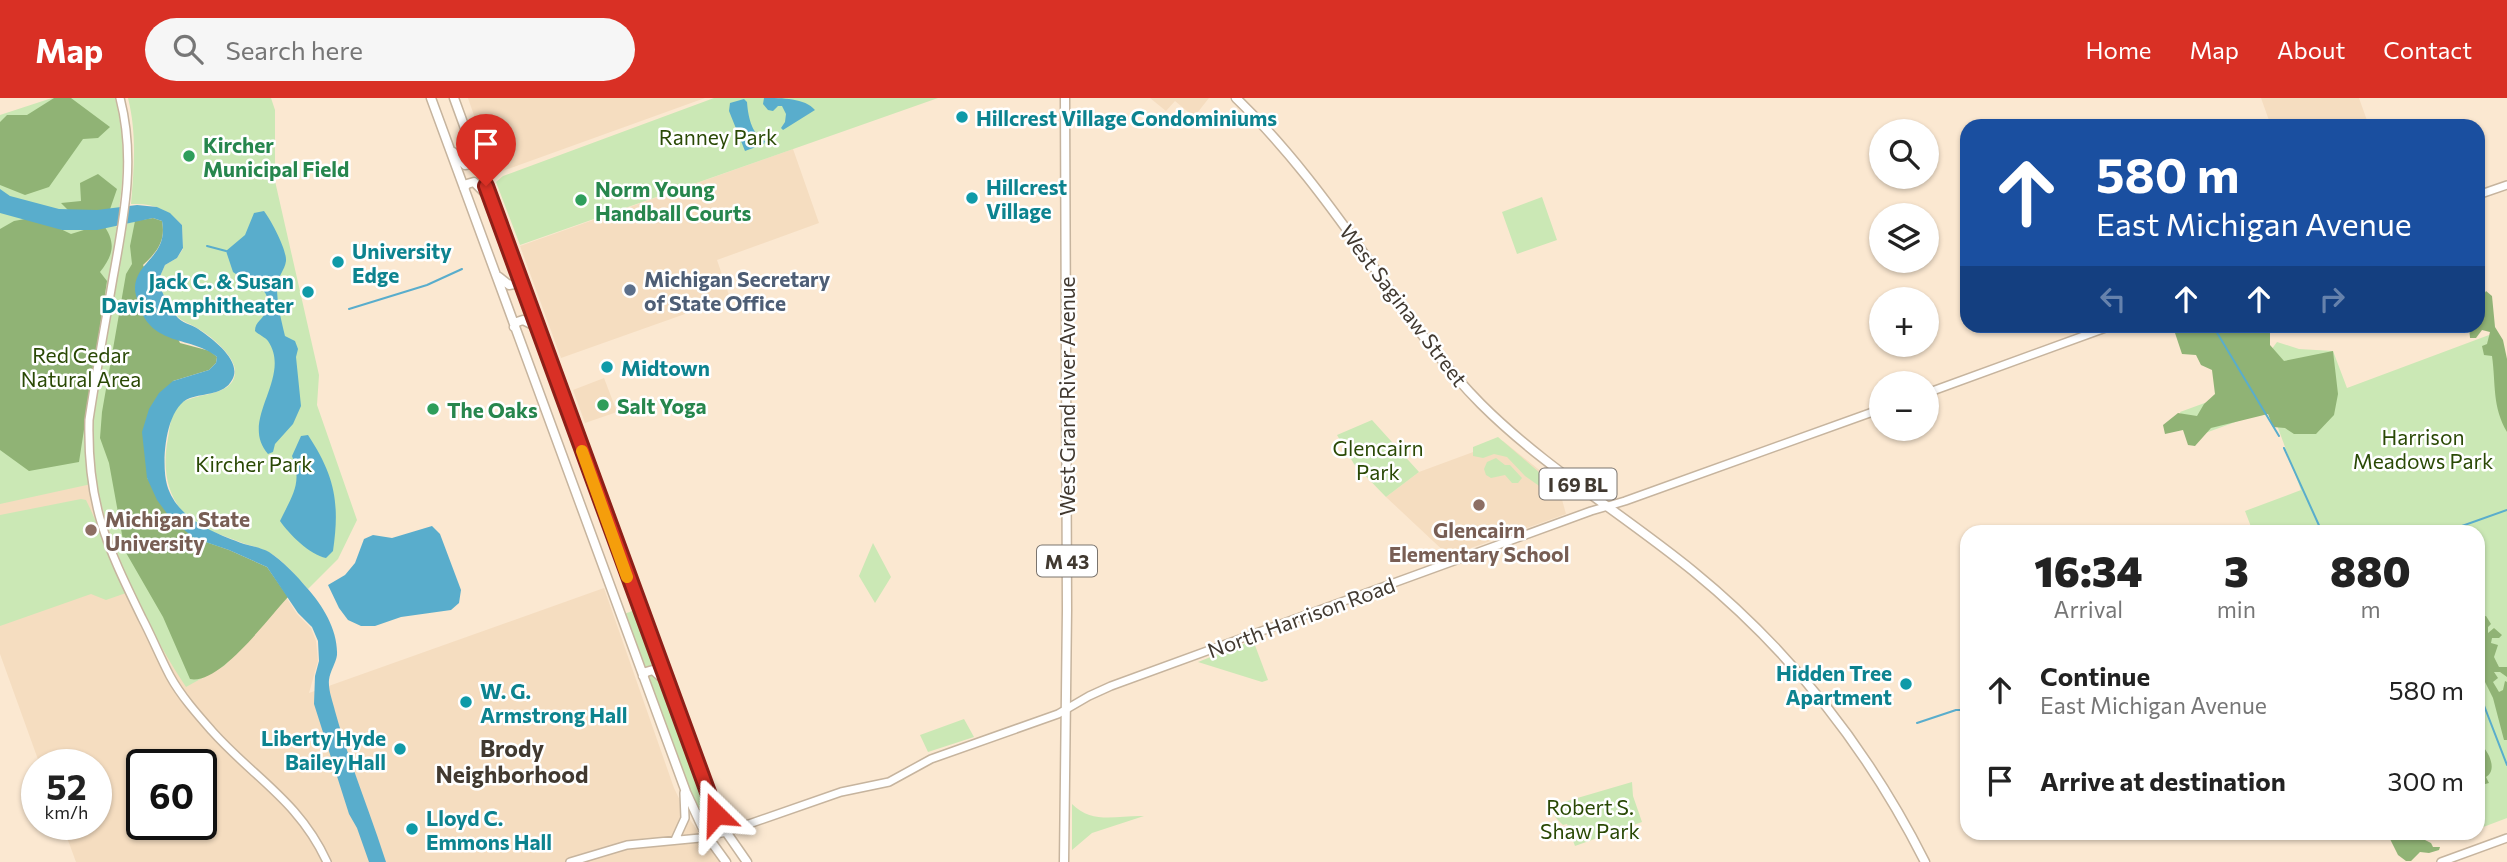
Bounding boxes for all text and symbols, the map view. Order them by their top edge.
search box [145,18,635,81]
text: Map [35,29,103,70]
icon: search [169,30,207,68]
text: Search here [225,34,363,65]
text: Home [2086,35,2152,64]
text: Map [2190,35,2239,64]
text: About [2277,35,2345,64]
text: Contact [2383,35,2472,64]
place label: Hillcrest Village Condominiums [976,105,1277,130]
marker: Hillcrest Village Condominiums [954,109,970,125]
pin [456,114,516,186]
map controls [1869,119,1939,441]
button: search [1869,119,1939,189]
park label: Ranney Park [659,124,777,149]
icon: arrive [467,125,505,163]
place label: Kircher Municipal Field [203,132,349,181]
text: 580 m [2096,143,2240,203]
icon: ahead [1981,147,2072,238]
marker: Kircher Municipal Field [181,148,197,164]
place label: Hillcrest Village [986,174,1067,223]
place label: Norm Young Handball Courts [595,176,752,225]
marker: Hillcrest Village [964,190,980,206]
marker: Norm Young Handball Courts [573,192,589,208]
button: layers [1869,203,1939,273]
text: East Michigan Avenue [2096,203,2412,243]
street label: West Saginaw Street [1335,219,1473,391]
place label: University Edge [352,238,452,287]
marker: University Edge [330,254,346,270]
place label: Michigan Secretary of State Office [644,266,831,315]
place label: Jack C. & Susan Davis Amphitheater [101,268,294,317]
street label: West Grand River Avenue [1054,276,1079,516]
icon: left [2094,280,2132,318]
icon: ahead [2167,280,2205,318]
icon: ahead [2240,280,2278,318]
icon: right [2313,280,2351,318]
marker: Michigan Secretary of State Office [622,282,638,298]
marker: Jack C. & Susan Davis Amphitheater [300,284,316,300]
button: + [1869,287,1939,357]
park label: Red Cedar Natural Area [21,342,141,391]
place label: Midtown [621,355,710,380]
marker: Midtown [599,359,615,375]
button: − [1869,371,1939,441]
place label: Salt Yoga [617,393,707,418]
place label: The Oaks [447,397,538,422]
marker: Salt Yoga [595,397,611,413]
marker: The Oaks [425,401,441,417]
park label: Harrison Meadows Park [2353,424,2493,473]
park label: Glencairn Park [1332,435,1424,484]
park label: Kircher Park [195,451,313,476]
road number: I 69 BL [1540,468,1616,500]
marker: Glencairn Elementary School [1471,497,1487,513]
place label: Michigan State University [105,506,250,555]
place label: Glencairn Elementary School [1389,517,1569,566]
marker: Michigan State University [83,522,99,538]
text: 16:34 [2034,544,2143,596]
text: 3 [2224,544,2249,596]
text: 880 [2330,544,2411,596]
road number: M 43 [1037,545,1097,576]
street label: North Harrison Road [1204,571,1398,663]
text: Arrival [2054,595,2123,623]
text: min [2217,595,2256,623]
text: m [2360,595,2381,623]
place label: Hidden Tree Apartment [1776,660,1892,709]
text: Continue [2040,660,2150,691]
icon: ahead [1981,671,2019,709]
text: 580 m [2389,674,2464,705]
marker: Hidden Tree Apartment [1898,676,1914,692]
place label: W. G. Armstrong Hall [480,678,627,727]
text: East Michigan Avenue [2040,691,2267,719]
marker: W. G. Armstrong Hall [458,694,474,710]
place label: Liberty Hyde Bailey Hall [261,725,386,774]
district label: Brody Neighborhood [436,734,588,788]
marker: Liberty Hyde Bailey Hall [392,741,408,757]
speed limit sign: 60 [126,749,217,840]
icon: arrive [1981,762,2019,800]
text: 52 [46,764,87,807]
text: Arrive at destination [2040,765,2286,796]
text: 300 m [2388,765,2464,796]
position arrow [679,777,753,851]
park label: Robert S. Shaw Park [1540,794,1640,843]
text: km/h [45,801,88,823]
place label: Lloyd C. Emmons Hall [426,805,552,854]
marker: Lloyd C. Emmons Hall [404,821,420,837]

